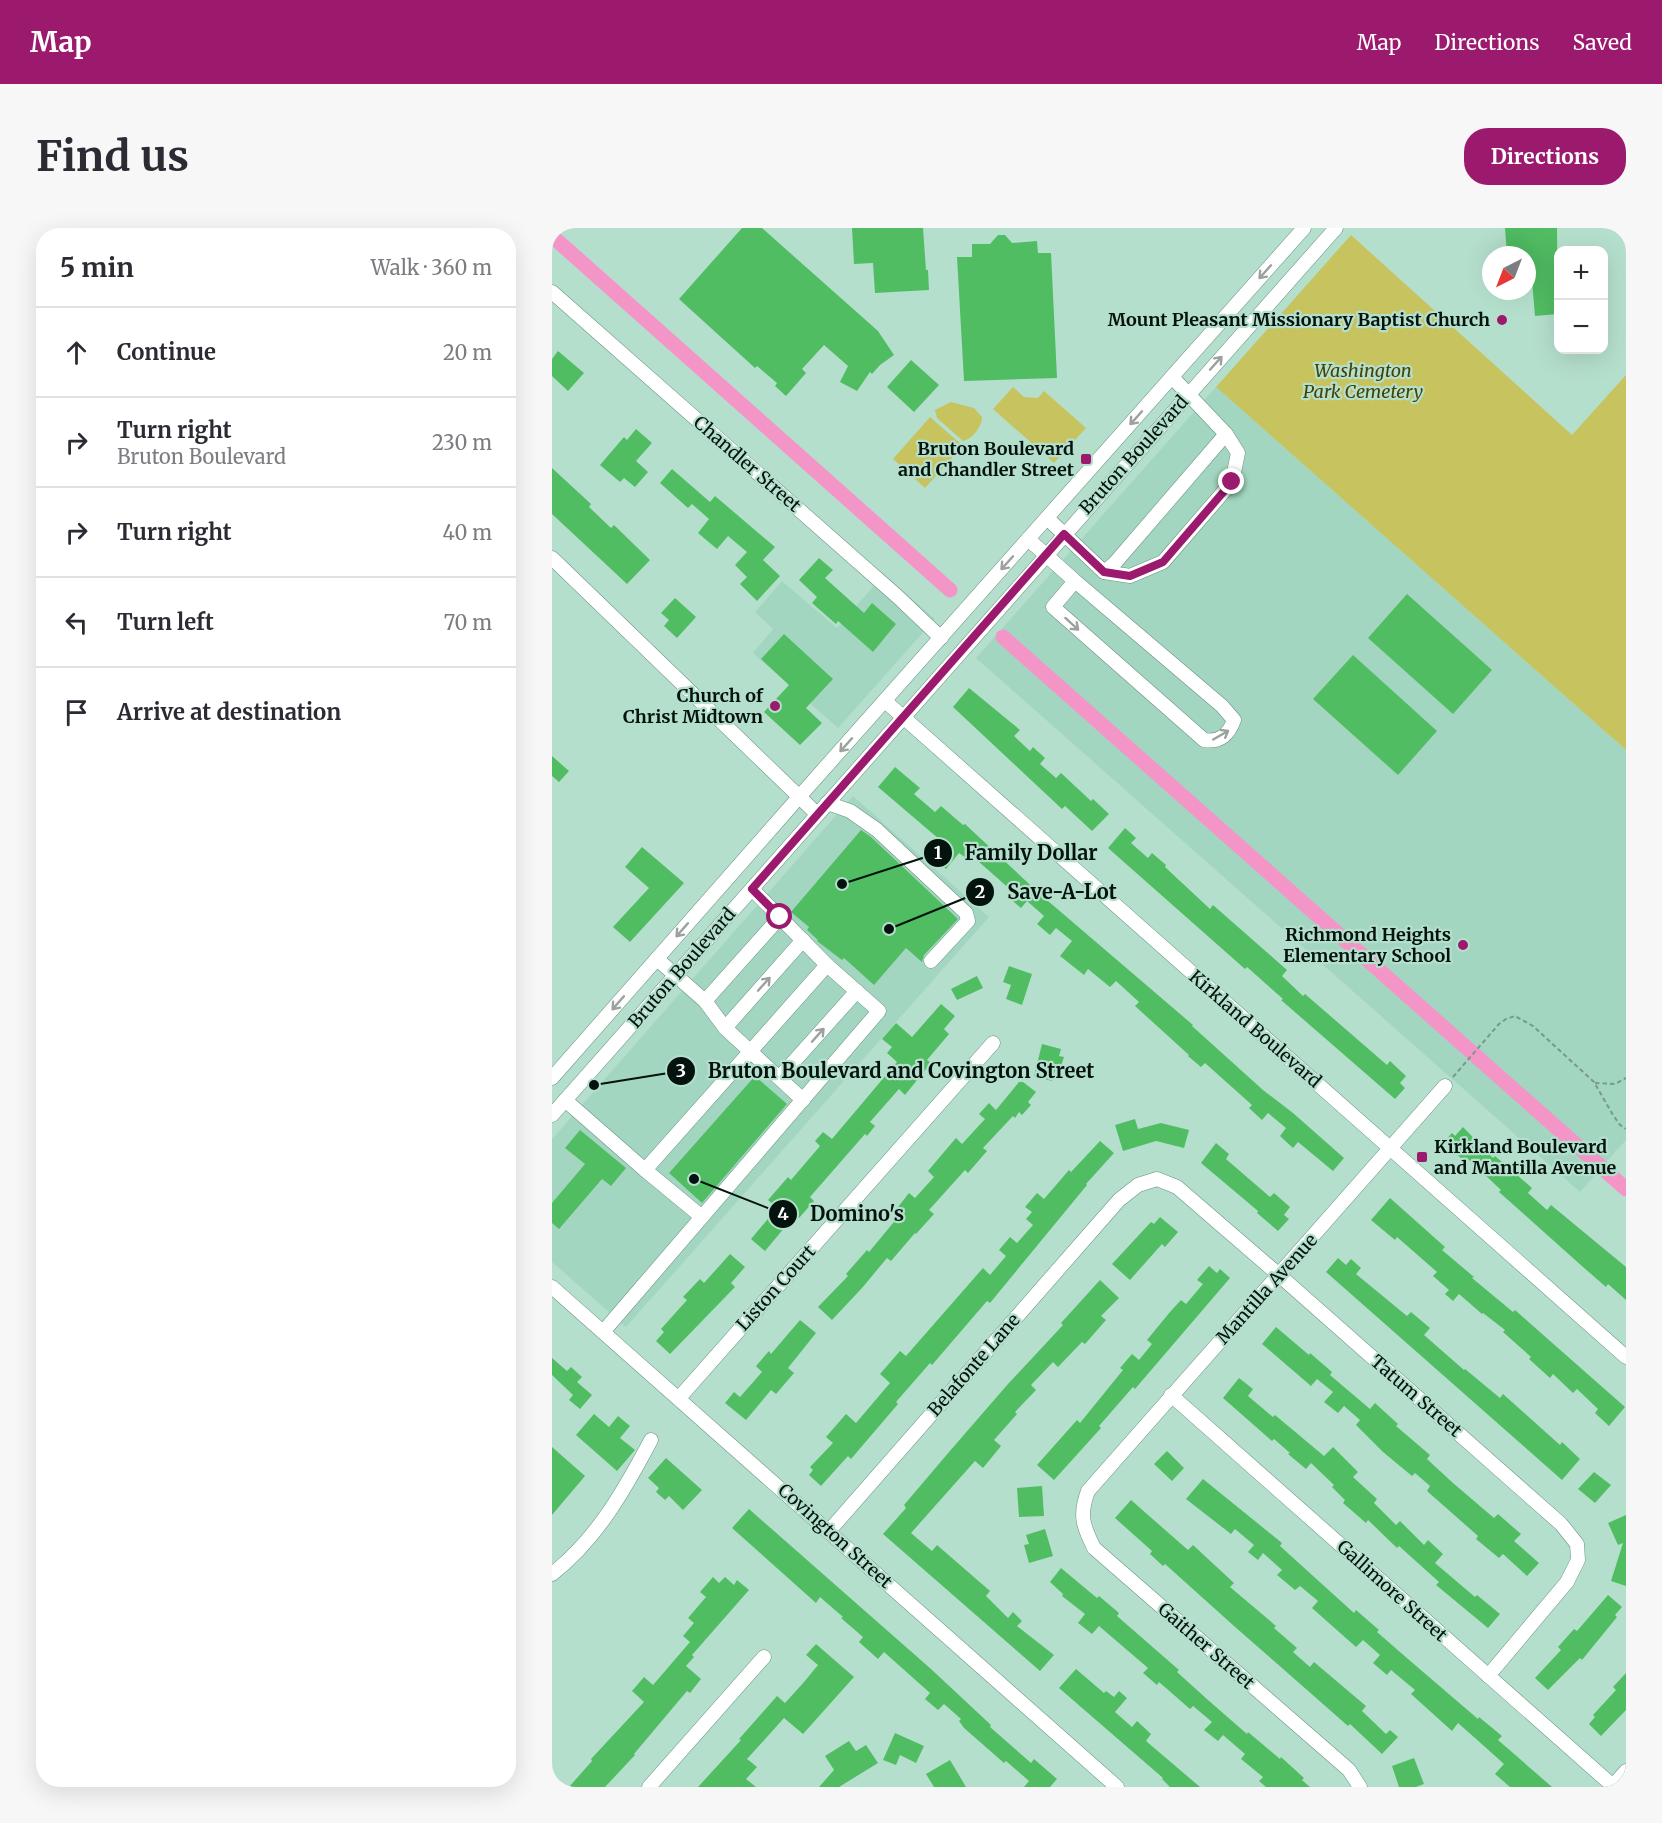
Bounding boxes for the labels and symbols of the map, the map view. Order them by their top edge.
north arrow [1482,246,1536,300]
one-way arrow [1258,264,1272,279]
place label: Mount Pleasant Missionary Baptist Church [1108,308,1490,331]
marker: Mount Pleasant Missionary Baptist Church [1495,313,1509,327]
one-way arrow [1209,356,1223,371]
park label: Washington Park Cemetery [1303,359,1423,403]
street label: Bruton Boulevard [1074,390,1193,519]
one-way arrow [1129,410,1143,425]
street label: Chandler Street [689,411,806,517]
place label: Bruton Boulevard and Chandler Street [898,437,1075,481]
marker: Bruton Boulevard and Chandler Street [1079,452,1093,466]
route end [1218,468,1244,494]
one-way arrow [1000,556,1014,571]
one-way arrow [1064,617,1079,631]
place label: Church of Christ Midtown [623,684,764,728]
marker: Church of Christ Midtown [768,699,782,713]
one-way arrow [1213,729,1230,742]
one-way arrow [839,737,853,752]
callout: Family Dollar [923,834,1110,872]
text: Family Dollar [964,840,1098,865]
text: 1 [934,841,942,864]
callout: Save-A-Lot [965,873,1129,911]
text: Save-A-Lot [1007,879,1117,904]
text: 2 [975,880,985,903]
street label: Bruton Boulevard [623,903,740,1033]
route start [766,903,792,929]
one-way arrow [675,922,689,937]
place label: Richmond Heights Elementary School [1283,923,1451,967]
marker: Richmond Heights Elementary School [1456,938,1470,952]
street label: Kirkland Boulevard [1185,965,1326,1092]
one-way arrow [757,977,771,992]
one-way arrow [611,995,625,1010]
one-way arrow [811,1027,825,1042]
callout: Bruton Boulevard and Covington Street [666,1052,1106,1090]
text: Bruton Boulevard and Covington Street [708,1058,1094,1083]
text: 3 [676,1059,686,1082]
place label: Kirkland Boulevard and Mantilla Avenue [1434,1135,1617,1179]
marker: Kirkland Boulevard and Mantilla Avenue [1415,1150,1429,1164]
callout: Domino's [768,1195,916,1233]
text: Domino's [810,1201,904,1226]
text: 4 [777,1202,789,1225]
street label: Mantilla Avenue [1211,1229,1322,1348]
street label: Liston Court [731,1240,820,1335]
street label: Belafonte Lane [923,1308,1025,1421]
street label: Tatum Street [1366,1350,1467,1442]
street label: Covington Street [774,1478,897,1593]
street label: Gallimore Street [1332,1535,1452,1646]
street label: Gaither Street [1153,1597,1259,1694]

